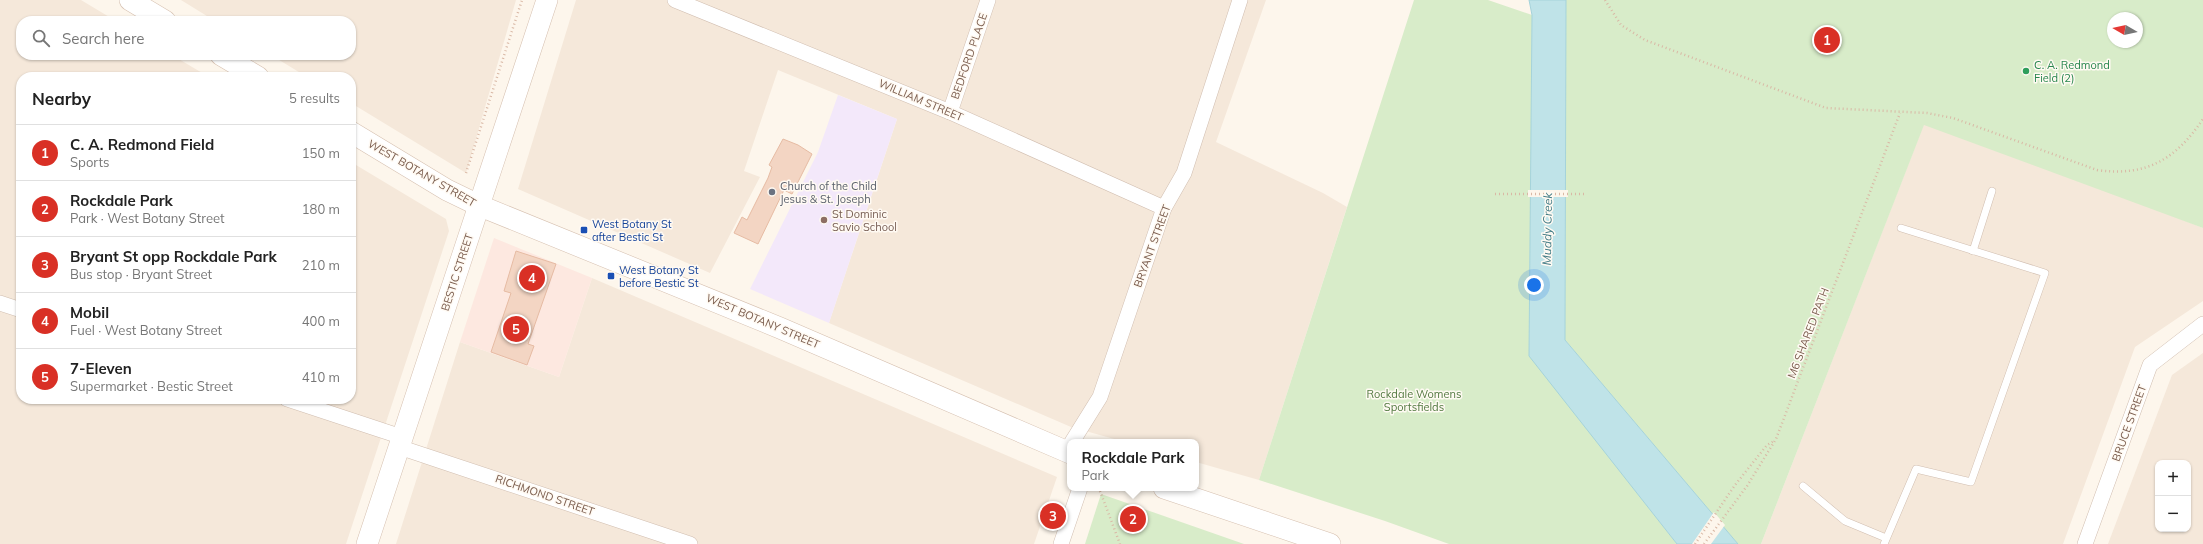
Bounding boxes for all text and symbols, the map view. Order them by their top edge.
street label: BEDFORD PLACE [948,11,990,101]
north arrow [2107,12,2143,48]
search box [16,16,356,60]
pin: 1 [1814,25,1840,55]
icon: search [30,27,52,49]
text: Search here [62,29,144,48]
place label: C. A. Redmond Field (2) [2034,58,2110,85]
marker: C. A. Redmond Field (2) [2021,66,2031,76]
street label: WILLIAM STREET [877,76,966,124]
text: Nearby [32,88,91,109]
text: 5 results [289,90,340,106]
text: C. A. Redmond Field [70,135,214,154]
street label: WEST BOTANY STREET [366,136,479,210]
text: 1 [41,145,49,161]
text: 150 m [302,145,340,161]
text: Sports [70,154,109,170]
place label: Church of the Child Jesus & St. Joseph [780,179,877,206]
marker: Church of the Child Jesus & St. Joseph [767,187,777,197]
text: Rockdale Park [70,191,173,210]
water label: Muddy Creek [1539,192,1555,266]
text: 2 [41,201,49,217]
text: 180 m [302,201,340,217]
street label: BRYANT STREET [1131,202,1174,289]
place label: St Dominic Savio School [832,207,897,234]
text: Park · West Botany Street [70,210,225,226]
marker: St Dominic Savio School [819,215,829,225]
place label: West Botany St after Bestic St [592,217,672,244]
marker: West Botany St after Bestic St [579,225,589,235]
street label: BESTIC STREET [438,231,476,313]
text: Bryant St opp Rockdale Park [70,247,277,266]
text: 3 [41,257,49,273]
text: 210 m [302,257,340,273]
pin: 4 [519,263,545,293]
place label: West Botany St before Bestic St [619,263,699,290]
text: Bus stop · Bryant Street [70,266,212,282]
marker: West Botany St before Bestic St [606,271,616,281]
your location [1524,275,1544,295]
street label: M6 SHARED PATH [1784,286,1832,380]
street label: WEST BOTANY STREET [704,291,822,351]
text: Mobil [70,303,109,322]
text: 4 [41,313,49,329]
text: 400 m [302,313,340,329]
pin: 5 [503,314,529,344]
text: Fuel · West Botany Street [70,322,222,338]
text: 7-Eleven [70,359,132,378]
text: 5 [41,369,49,385]
text: 410 m [302,369,340,385]
text: Supermarket · Bestic Street [70,378,233,394]
street label: BRUCE STREET [2109,383,2149,463]
park label: Rockdale Womens Sportsfields [1367,387,1461,414]
popup [1067,439,1199,491]
text: Rockdale Park [1082,448,1184,467]
map controls [2155,460,2191,532]
button: + [2155,460,2191,496]
text: Park [1082,467,1109,483]
street label: RICHMOND STREET [494,471,597,519]
button: − [2155,496,2191,532]
pin: 3 [1040,501,1066,531]
pin: 2 [1120,504,1146,534]

